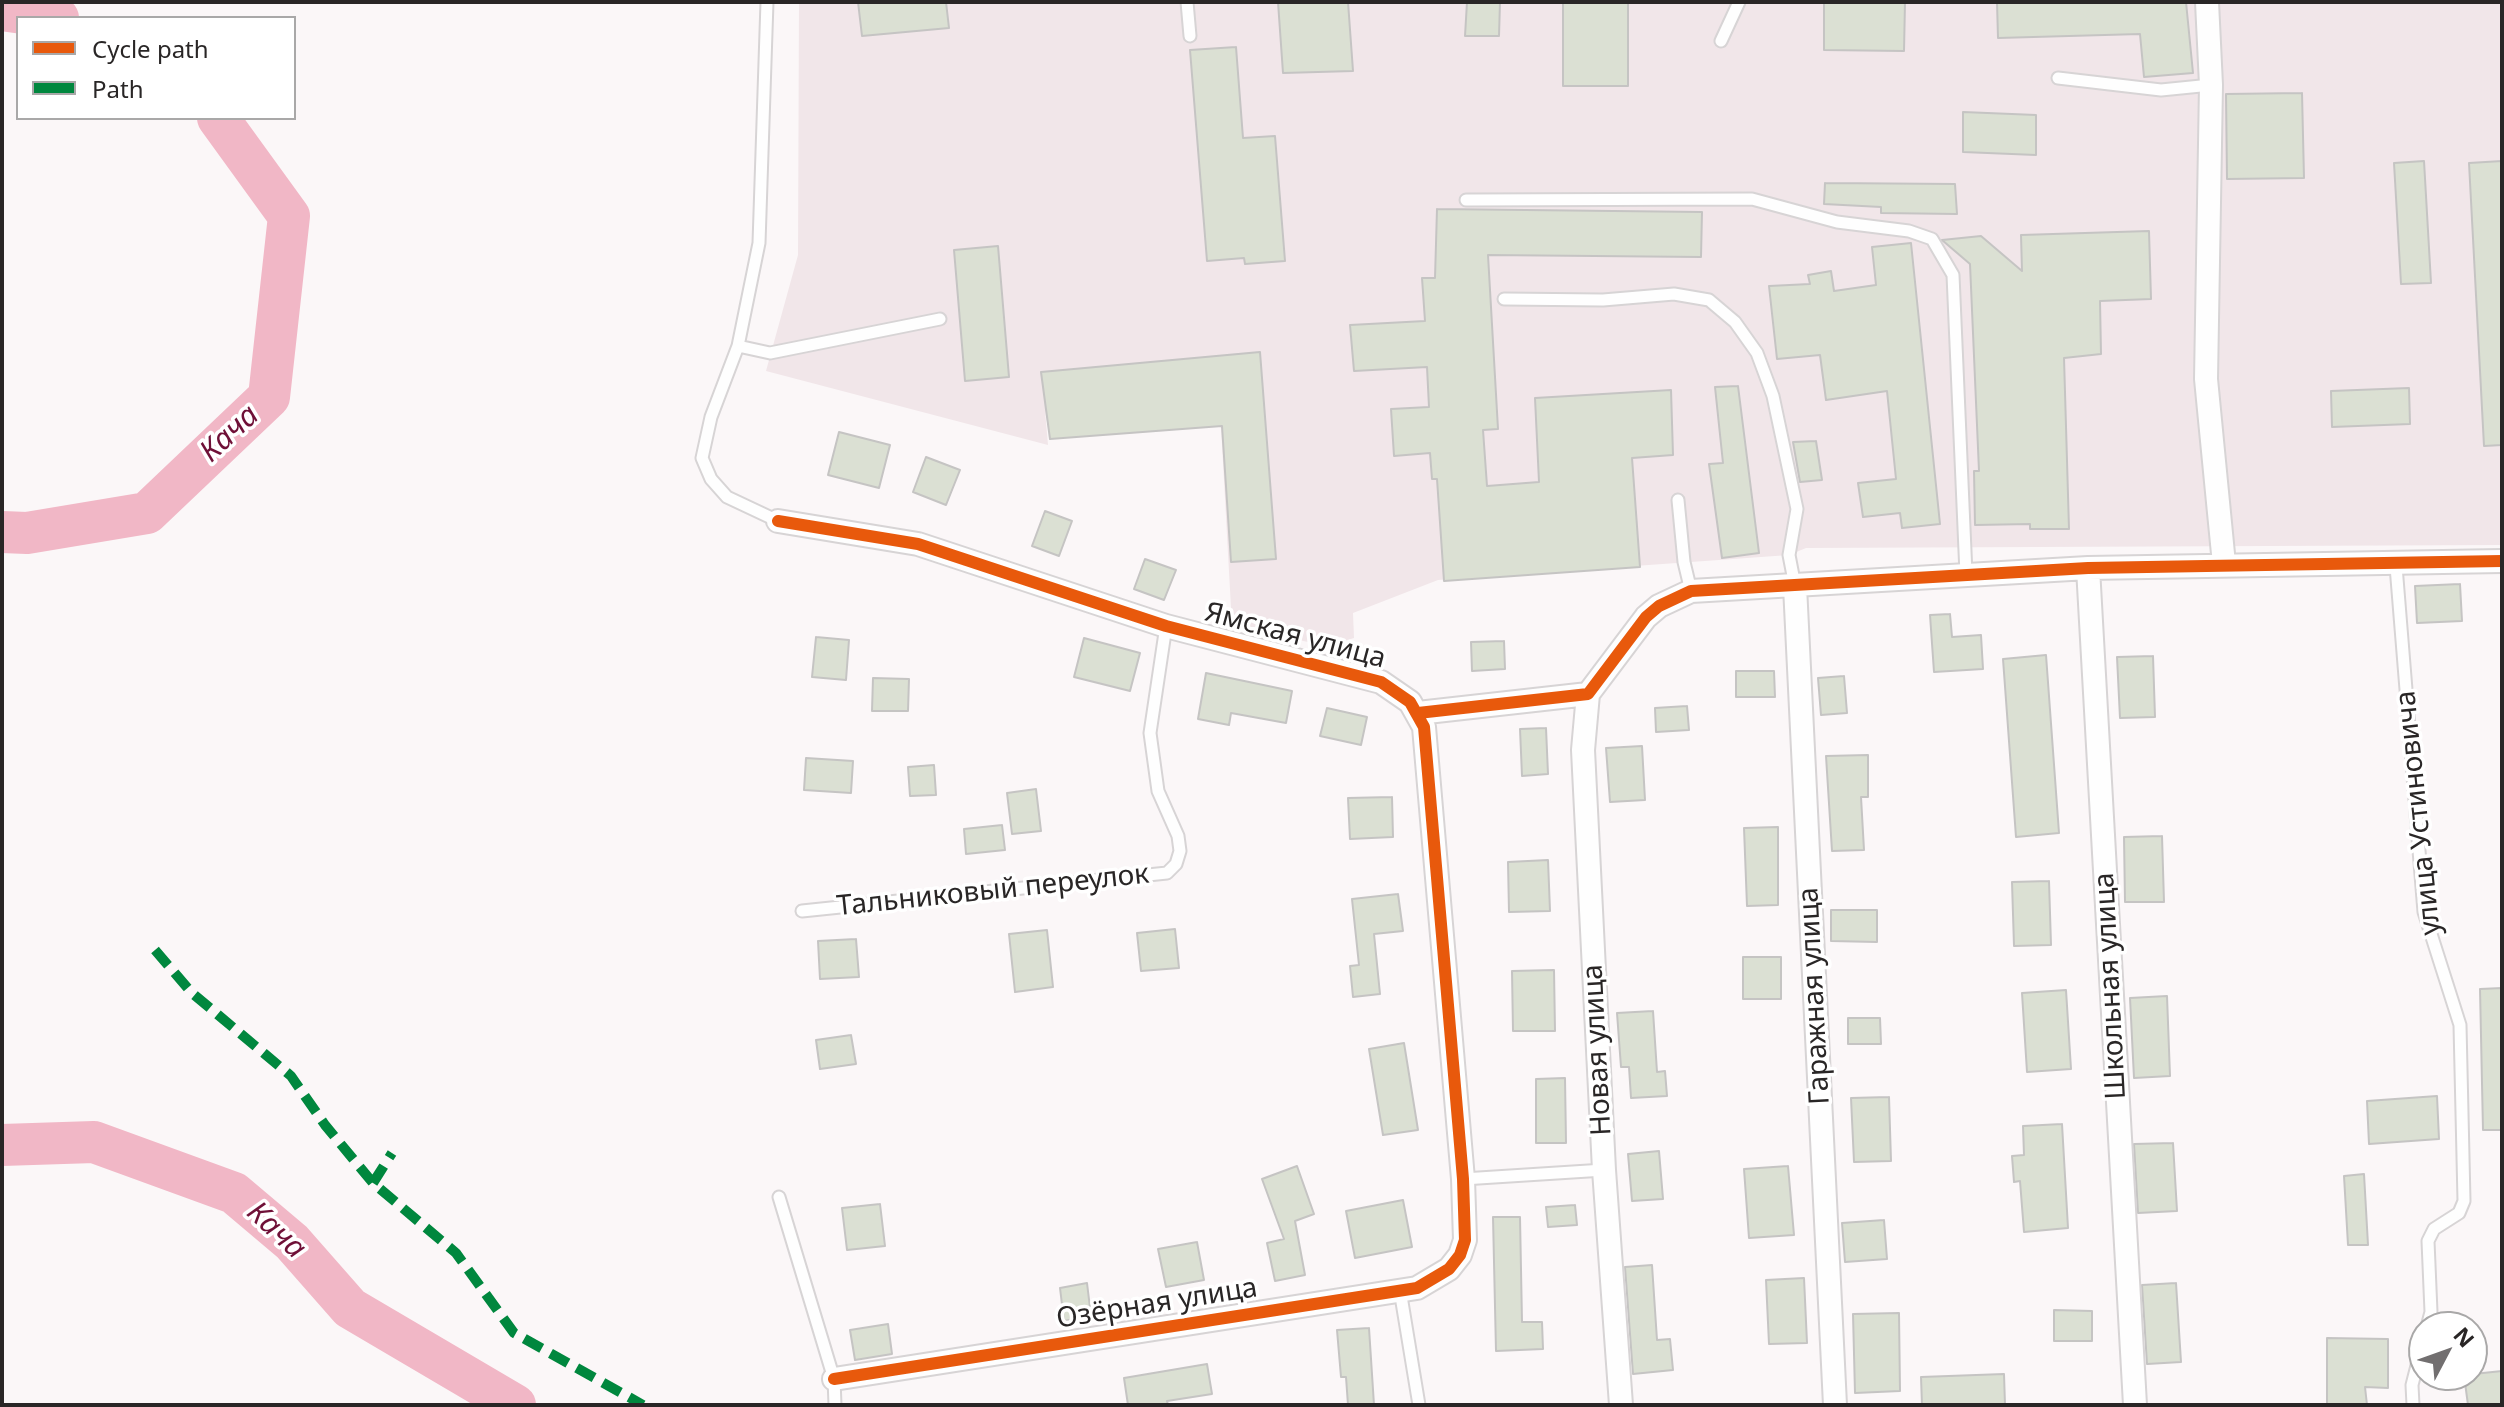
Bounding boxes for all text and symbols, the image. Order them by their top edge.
legend [16,16,296,120]
text: Cycle path [92,32,209,65]
text: Path [92,72,143,105]
water label: Кача [193,398,267,470]
street label: Ямская улица [1201,596,1389,676]
street label: улица Устиновича [2389,689,2449,937]
street label: Тальниковый переулок [835,858,1151,924]
street label: Школьная улица [2088,872,2134,1100]
street label: Гаражная улица [1793,886,1837,1106]
street label: Новая улица [1577,963,1619,1137]
water label: Кача [239,1195,313,1267]
street label: Озёрная улица [1054,1272,1260,1336]
north arrow [2408,1311,2488,1391]
text: N [2447,1320,2482,1353]

